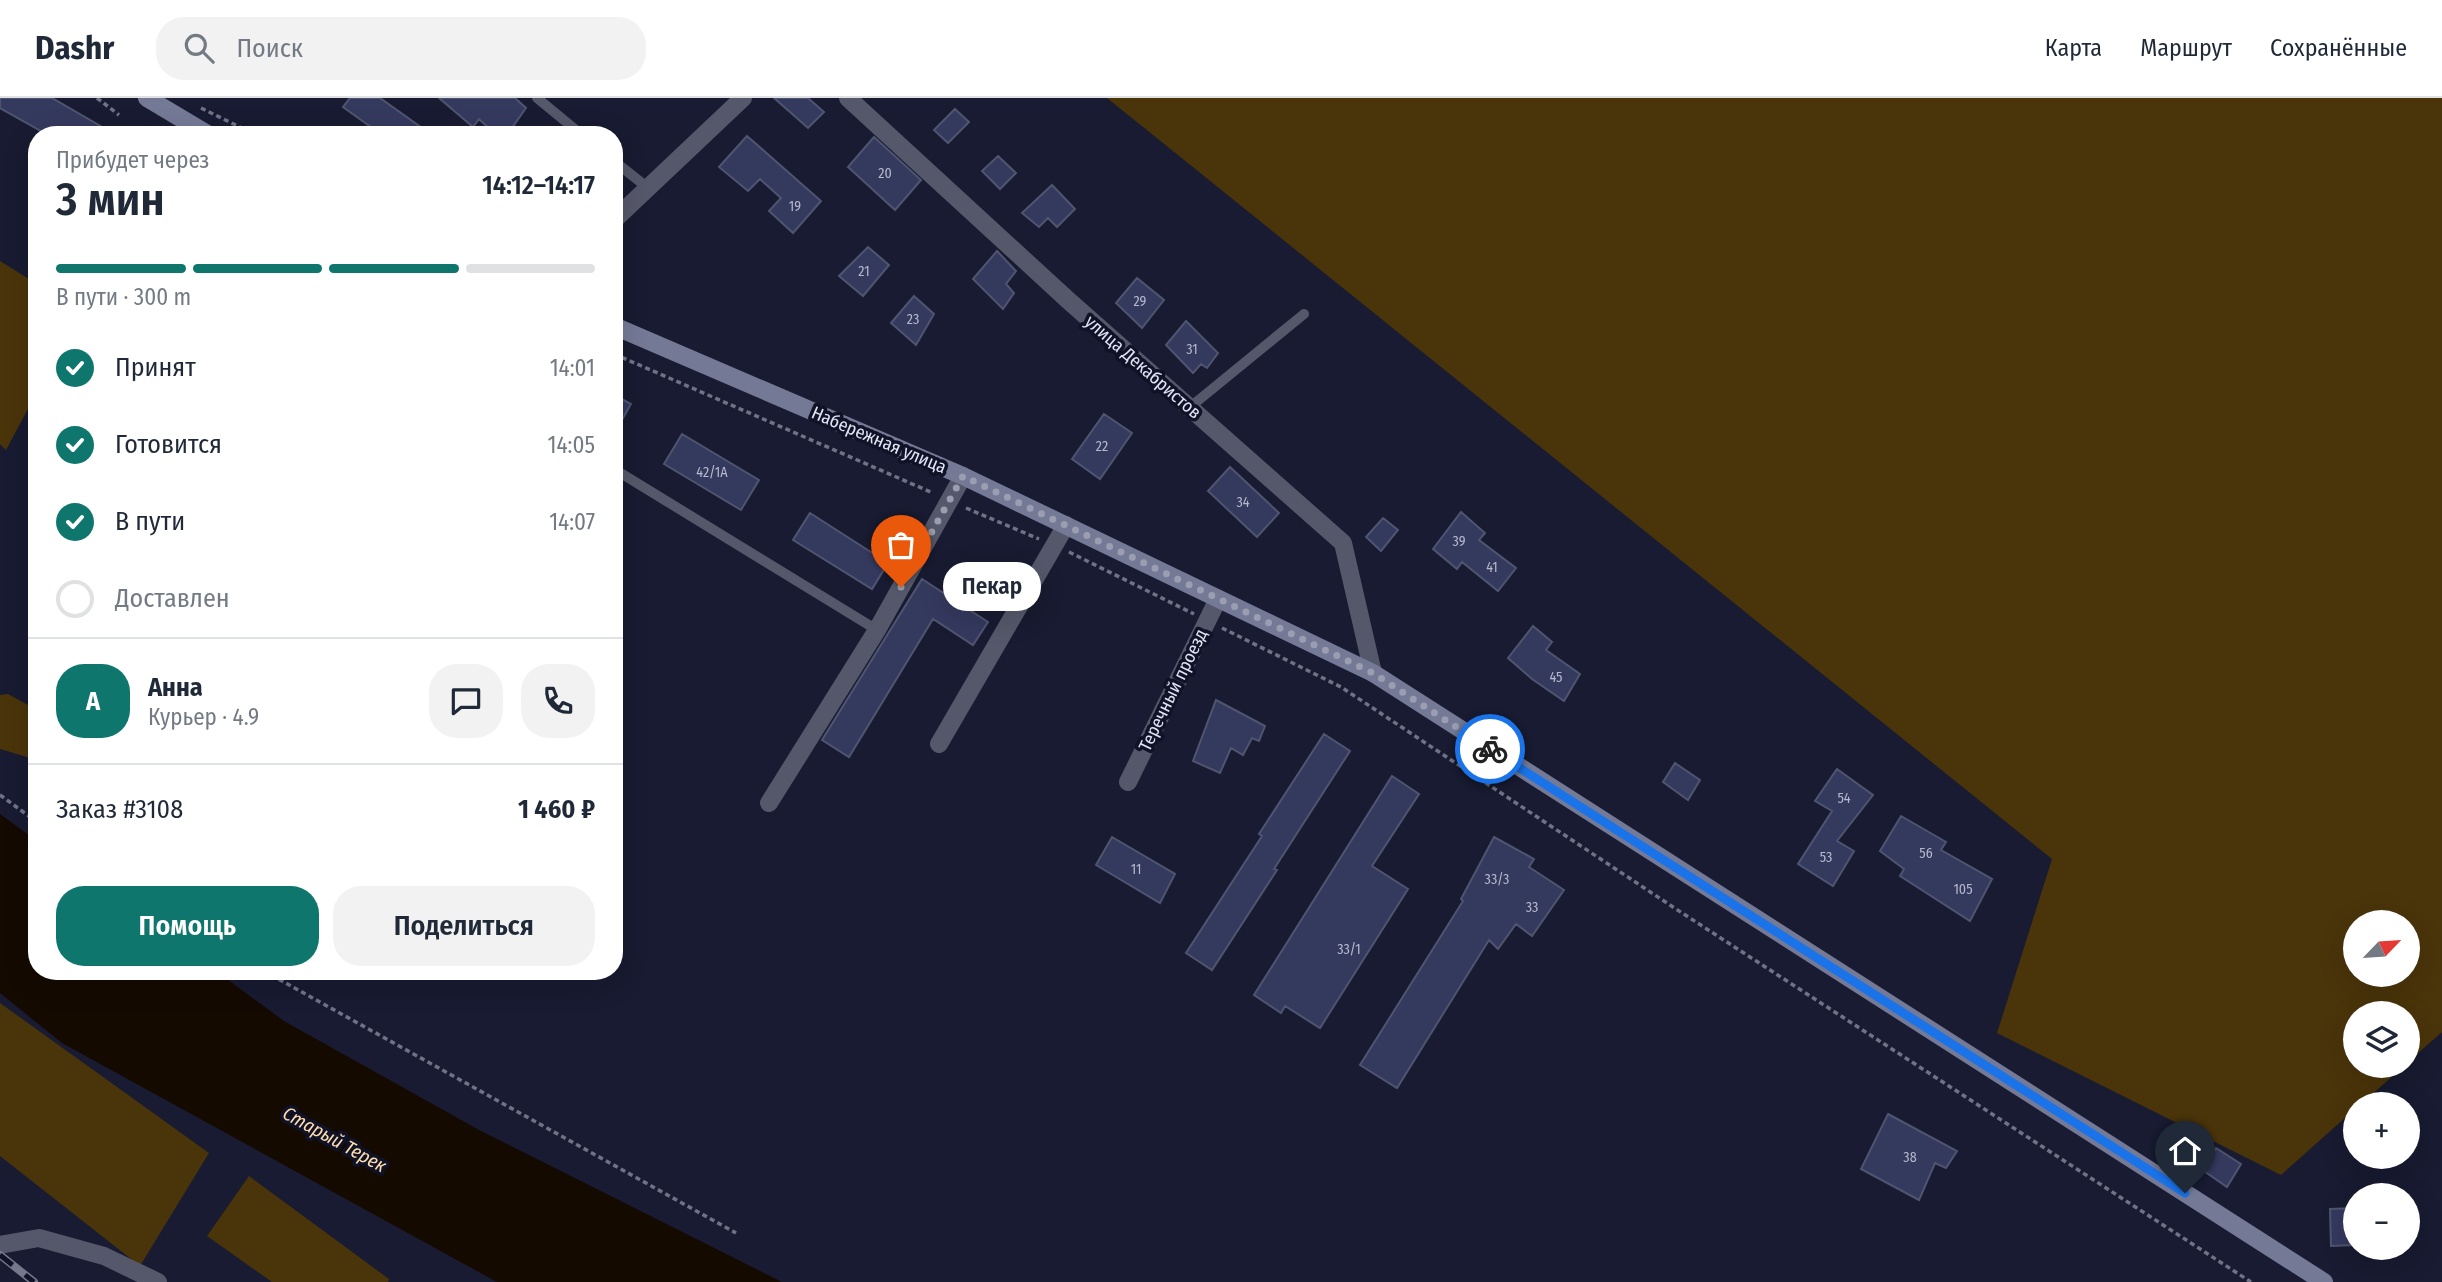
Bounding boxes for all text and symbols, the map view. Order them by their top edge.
search box [156,17,646,80]
text: Dashr [35,28,114,68]
icon: search [180,29,218,67]
text: Поиск [236,33,303,64]
text: Карта [2045,34,2102,62]
text: Маршрут [2140,34,2232,62]
text: Сохранённые [2270,34,2407,62]
text: Прибудет через [56,146,209,174]
house number: 20 [878,165,892,182]
text: 14:12–14:17 [482,170,595,201]
text: 3 мин [56,172,165,227]
house number: 19 [789,198,801,215]
house number: 21 [858,263,870,280]
text: В пути · 300 m [56,283,191,311]
house number: 29 [1134,293,1147,310]
house number: 23 [907,311,919,328]
street label: улица Декабристов [1080,311,1206,423]
house number: 31 [1186,341,1198,358]
icon: check [56,349,94,387]
text: Принят [115,352,196,383]
text: 14:01 [550,354,595,382]
street label: Набережная улица [808,402,950,478]
icon: check [56,426,94,464]
text: Готовится [115,429,222,460]
text: 14:05 [547,431,595,459]
house number: 22 [1096,438,1108,455]
house number: 42/1А [696,464,728,481]
house number: 34 [1236,494,1250,511]
icon: check [56,503,94,541]
text: В пути [115,506,185,537]
text: 14:07 [549,508,595,536]
pin [871,515,931,587]
icon: bag [882,526,920,564]
house number: 39 [1453,533,1466,550]
house number: 41 [1486,559,1498,576]
callout: Пекар [943,562,1041,612]
text: Пекар [962,572,1022,600]
text: Доставлен [115,583,230,614]
street label: Теречный проезд [1134,625,1212,755]
button: chat [429,664,503,738]
button: phone [521,664,595,738]
house number: 45 [1549,669,1563,686]
text: Анна [148,672,203,703]
text: А [86,686,100,717]
text: Курьер · 4.9 [148,703,259,731]
courier [1455,714,1525,784]
icon: bike [1471,730,1509,768]
house number: 54 [1837,790,1851,807]
text: Заказ #3108 [56,794,183,825]
text: 1 460 ₽ [518,794,595,825]
house number: 56 [1919,845,1933,862]
house number: 53 [1820,849,1832,866]
house number: 11 [1131,861,1141,878]
house number: 33/3 [1485,871,1509,888]
house number: 105 [1953,881,1973,898]
button: Помощь [56,886,319,966]
button: Поделиться [333,886,595,966]
house number: 33 [1526,899,1538,916]
north arrow [2343,910,2420,987]
map controls [2343,910,2420,1260]
house number: 33/1 [1337,941,1361,958]
button: layers [2343,1001,2420,1078]
button: + [2343,1092,2420,1169]
water label: Старый Терек [279,1101,391,1177]
pin [2155,1121,2215,1193]
icon: home [2166,1132,2204,1170]
house number: 38 [1903,1149,1917,1166]
button: − [2343,1183,2420,1260]

